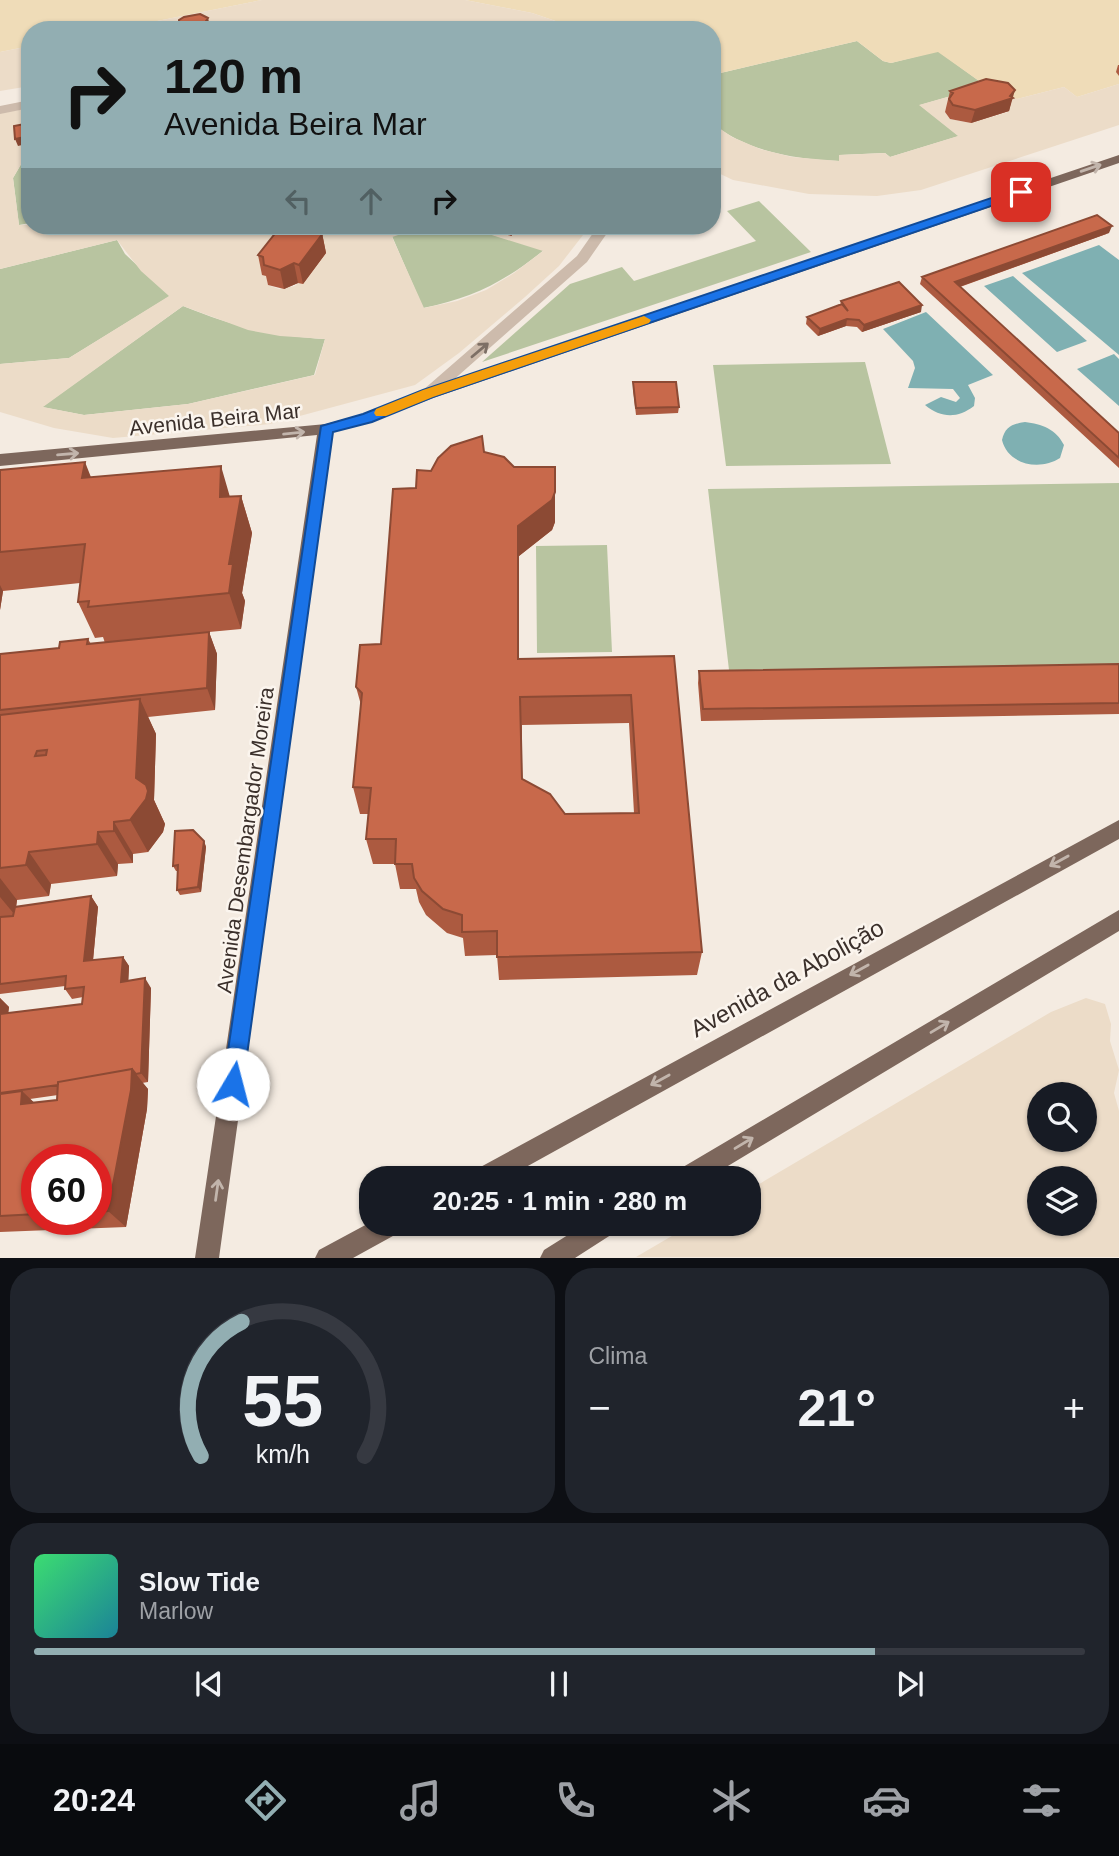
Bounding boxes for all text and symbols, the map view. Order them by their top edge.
icon: right [49,49,140,140]
text: 120 m [164,49,303,103]
text: Avenida Beira Mar [164,106,427,142]
one-way arrow [1079,161,1101,173]
pin [991,162,1051,222]
icon: arrive [1002,173,1040,211]
icon: left [279,182,317,220]
icon: ahead [352,182,390,220]
icon: right [425,182,463,220]
one-way arrow [471,342,489,358]
street label: Avenida Beira Mar [128,399,302,439]
one-way arrow [283,426,305,439]
one-way arrow [56,447,79,460]
street label: Avenida Desembargador Moreira [212,685,278,995]
one-way arrow [1049,855,1070,869]
street label: Avenida da Abolição [686,914,888,1042]
one-way arrow [849,964,870,977]
one-way arrow [930,1019,950,1033]
position arrow [196,1047,270,1121]
one-way arrow [650,1074,671,1087]
map controls [1027,1082,1097,1236]
button: search [1027,1082,1097,1152]
one-way arrow [734,1136,754,1150]
speed limit sign: 60 [21,1144,112,1235]
button: layers [1027,1166,1097,1236]
one-way arrow [211,1179,224,1202]
text: 20:25 · 1 min · 280 m [433,1186,687,1216]
text: Clima [589,1343,647,1369]
text: 55 [242,1361,323,1442]
text: 21° [797,1379,876,1437]
text: − [589,1387,611,1429]
text: + [1063,1387,1085,1429]
text: km/h [255,1440,309,1468]
text: Slow Tide [139,1567,260,1597]
text: Marlow [139,1598,213,1624]
icon: previous [190,1665,228,1703]
icon: pause [540,1665,578,1703]
icon: next [891,1665,929,1703]
icon: directions [241,1776,290,1825]
icon: music [396,1776,445,1825]
icon: phone [551,1776,600,1825]
icon: climate [707,1776,756,1825]
icon: car [862,1776,911,1825]
icon: filters [1017,1776,1066,1825]
text: 20:24 [53,1782,135,1818]

